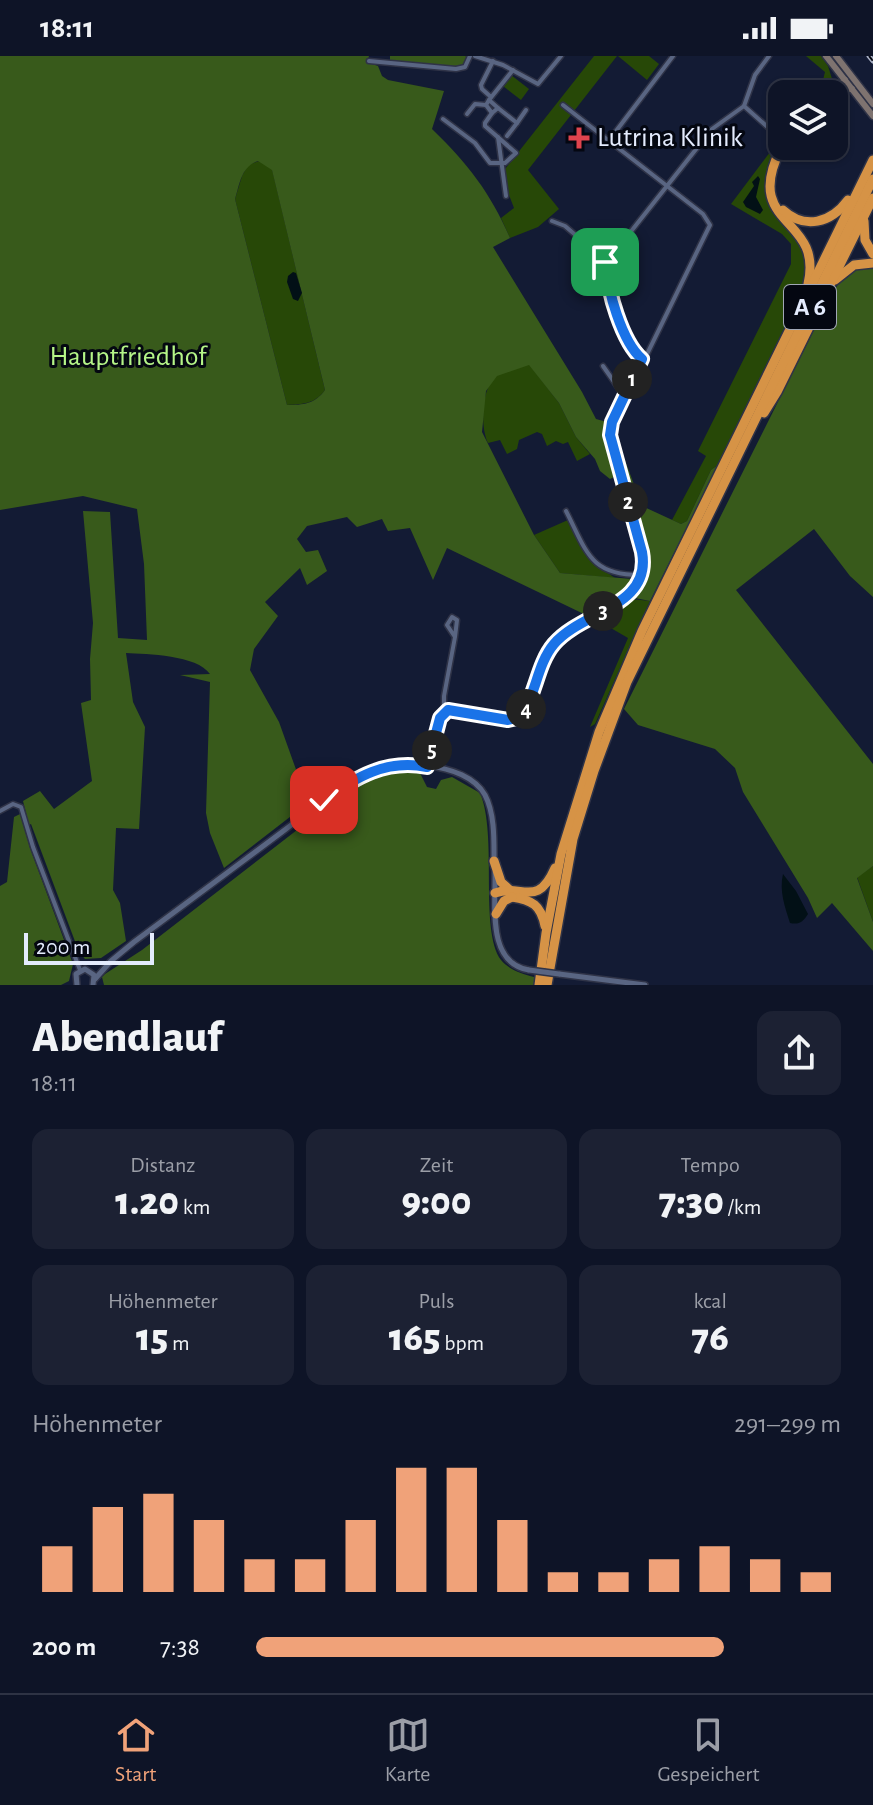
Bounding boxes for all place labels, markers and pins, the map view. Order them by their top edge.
place label: Lutrina Klinik [597,124,743,152]
marker: Lutrina Klinik [568,127,590,149]
pin [571,228,639,296]
pin: 1 [612,359,652,399]
pin: 2 [608,482,648,522]
pin: 3 [583,591,623,631]
pin: 4 [506,689,546,729]
pin: 5 [412,730,452,770]
pin [290,766,358,834]

